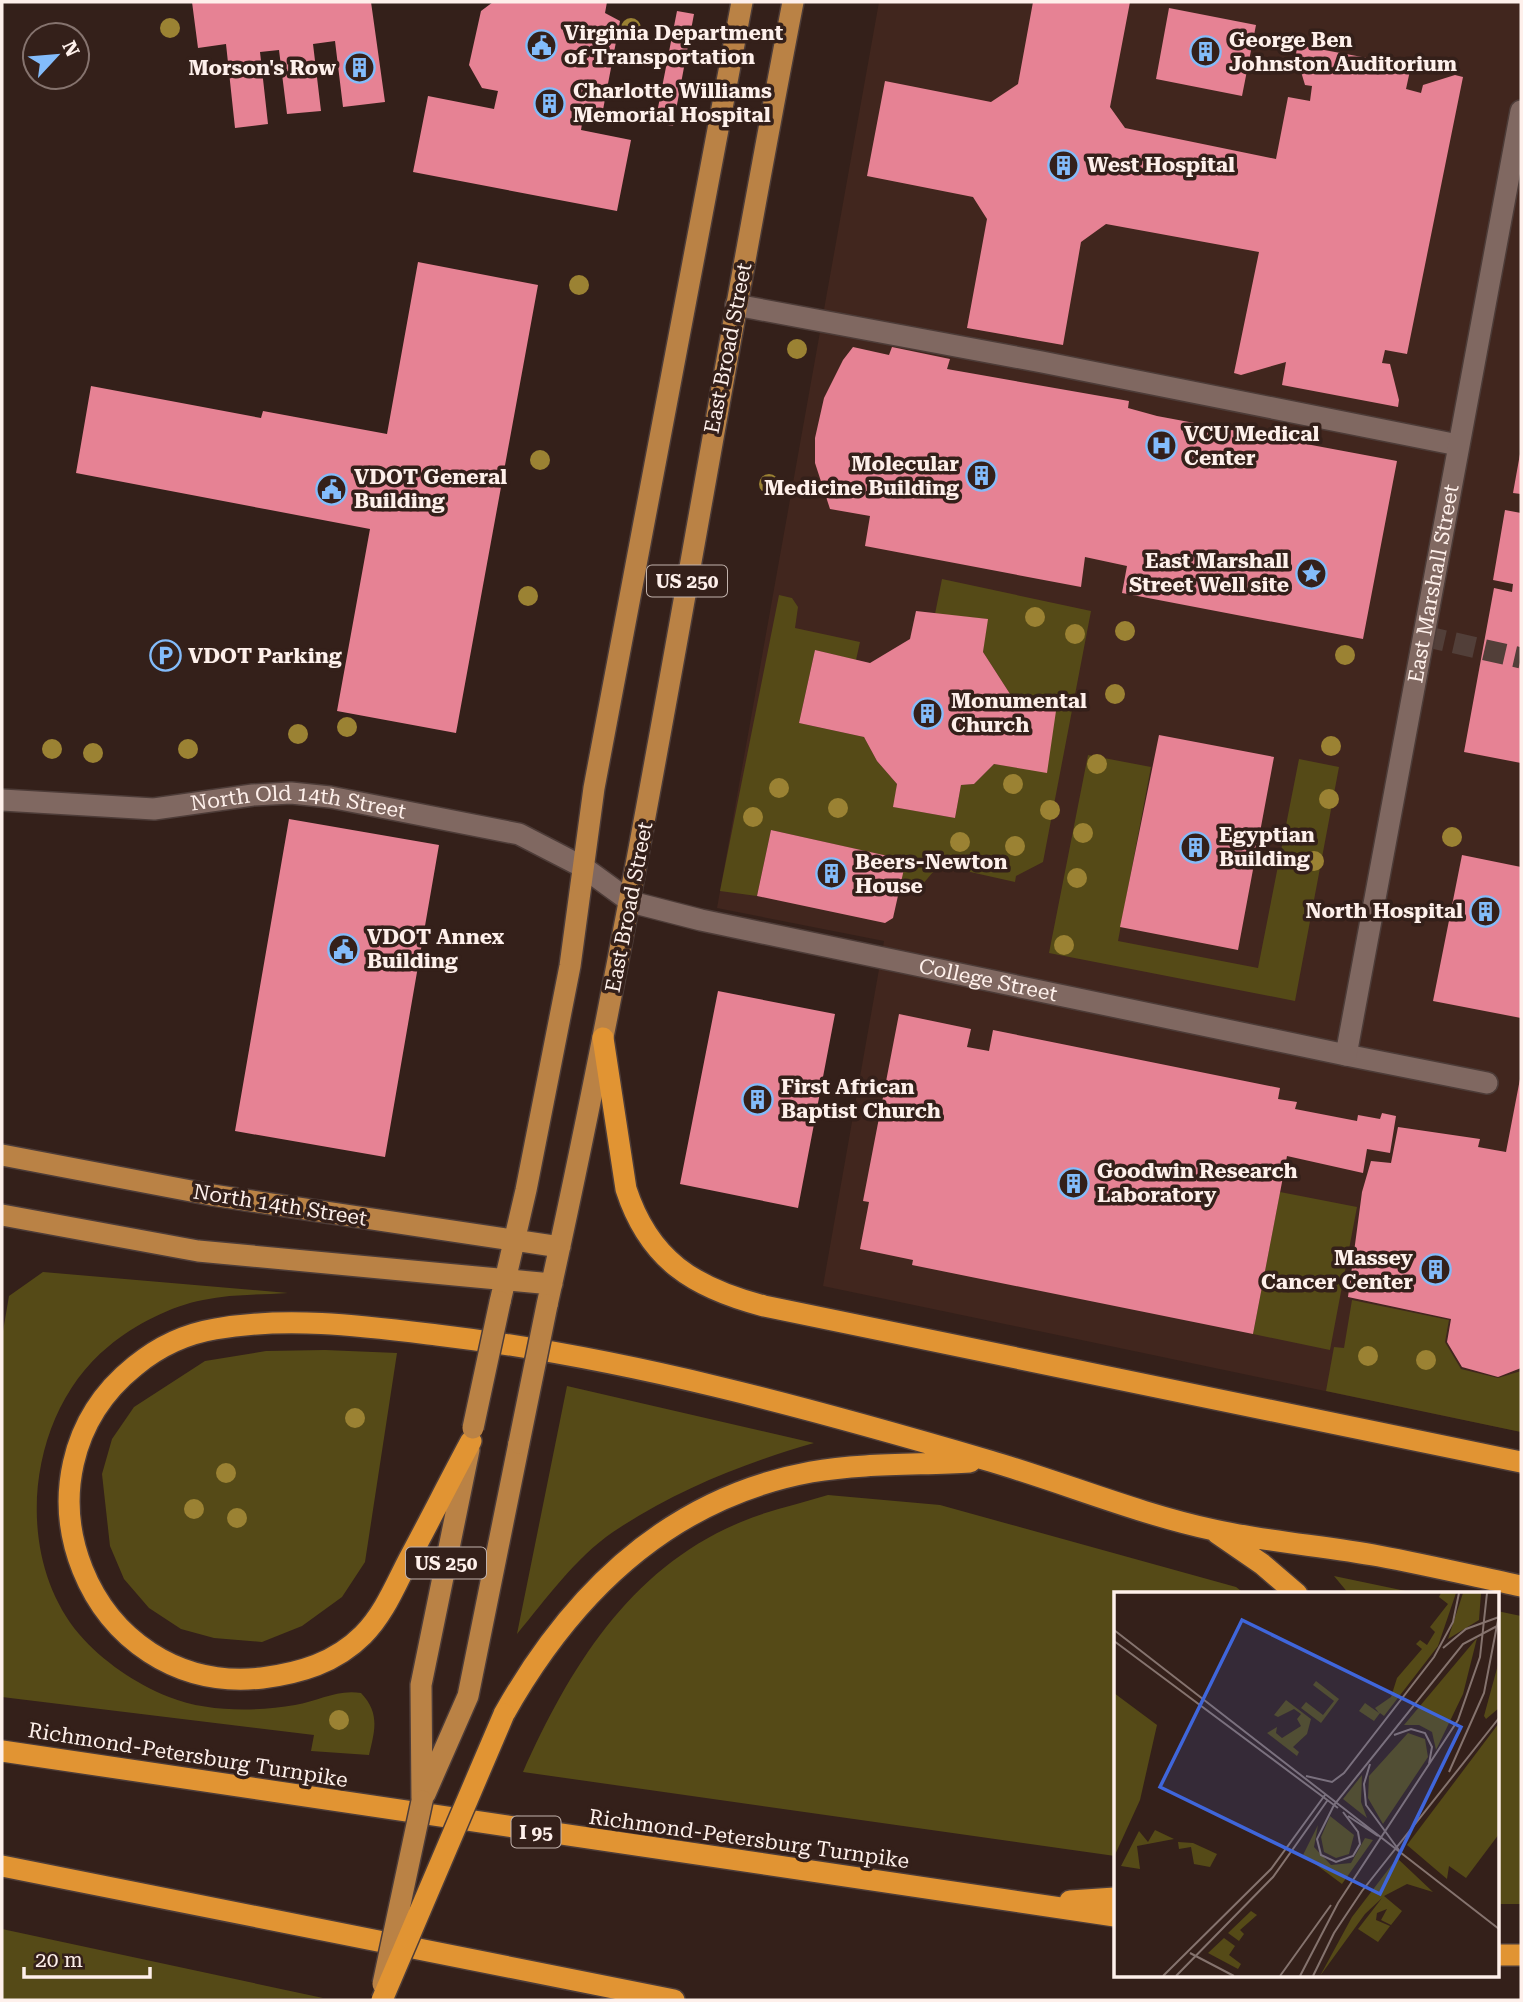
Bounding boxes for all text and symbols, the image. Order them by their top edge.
north arrow [21,21,91,91]
place label: Virginia Department of Transportation [564,21,784,69]
public building icon: Virginia Department of Transportation [524,28,558,62]
place label: George Ben Johnston Auditorium [1229,28,1457,76]
building icon: George Ben Johnston Auditorium [1189,35,1223,69]
text: N [57,37,85,61]
building icon: Morson's Row [342,51,376,85]
place label: Morson's Row [188,56,336,80]
place label: Charlotte Williams Memorial Hospital [573,79,772,127]
building icon: Charlotte Williams Memorial Hospital [533,86,567,120]
building icon: West Hospital [1047,148,1081,182]
place label: West Hospital [1087,153,1235,177]
street label: East Broad Street [700,260,756,435]
place label: VCU Medical Center [1184,422,1320,470]
hospital icon: VCU Medical Center [1144,429,1178,463]
place label: Molecular Medicine Building [764,452,959,500]
building icon: Molecular Medicine Building [965,459,999,493]
place label: VDOT General Building [354,465,507,513]
public building icon: VDOT General Building [314,472,348,506]
street label: East Marshall Street [1403,482,1464,685]
place label: East Marshall Street Well site [1129,549,1289,597]
place icon: East Marshall Street Well site [1295,556,1329,590]
road number: US 250 [647,566,727,596]
parking icon: VDOT Parking [148,639,182,673]
place label: VDOT Parking [188,644,342,668]
place label: Monumental Church [951,689,1087,737]
building icon: Monumental Church [911,696,945,730]
street label: North Old 14th Street [189,781,408,824]
street label: East Broad Street [601,819,657,994]
place label: Egyptian Building [1219,823,1315,871]
building icon: Egyptian Building [1179,830,1213,864]
place label: Beers-Newton House [855,850,1008,898]
building icon: Beers-Newton House [815,857,849,891]
building icon: North Hospital [1469,894,1503,928]
place label: North Hospital [1306,899,1463,923]
place label: VDOT Annex Building [367,925,505,973]
public building icon: VDOT Annex Building [327,932,361,966]
street label: College Street [917,954,1060,1006]
place label: First African Baptist Church [781,1075,941,1123]
building icon: First African Baptist Church [741,1082,775,1116]
place label: Goodwin Research Laboratory [1097,1159,1298,1207]
building icon: Goodwin Research Laboratory [1057,1166,1091,1200]
street label: North 14th Street [191,1179,369,1231]
place label: Massey Cancer Center [1261,1246,1413,1294]
building icon: Massey Cancer Center [1419,1253,1453,1287]
road number: US 250 [406,1548,486,1578]
inset map [1114,1592,1498,1978]
street label: Richmond-Petersburg Turnpike [27,1718,349,1792]
street label: Richmond-Petersburg Turnpike [587,1805,911,1873]
road number: I 95 [512,1816,560,1848]
scale bar [24,1936,150,1980]
text: 20 m [35,1948,83,1972]

